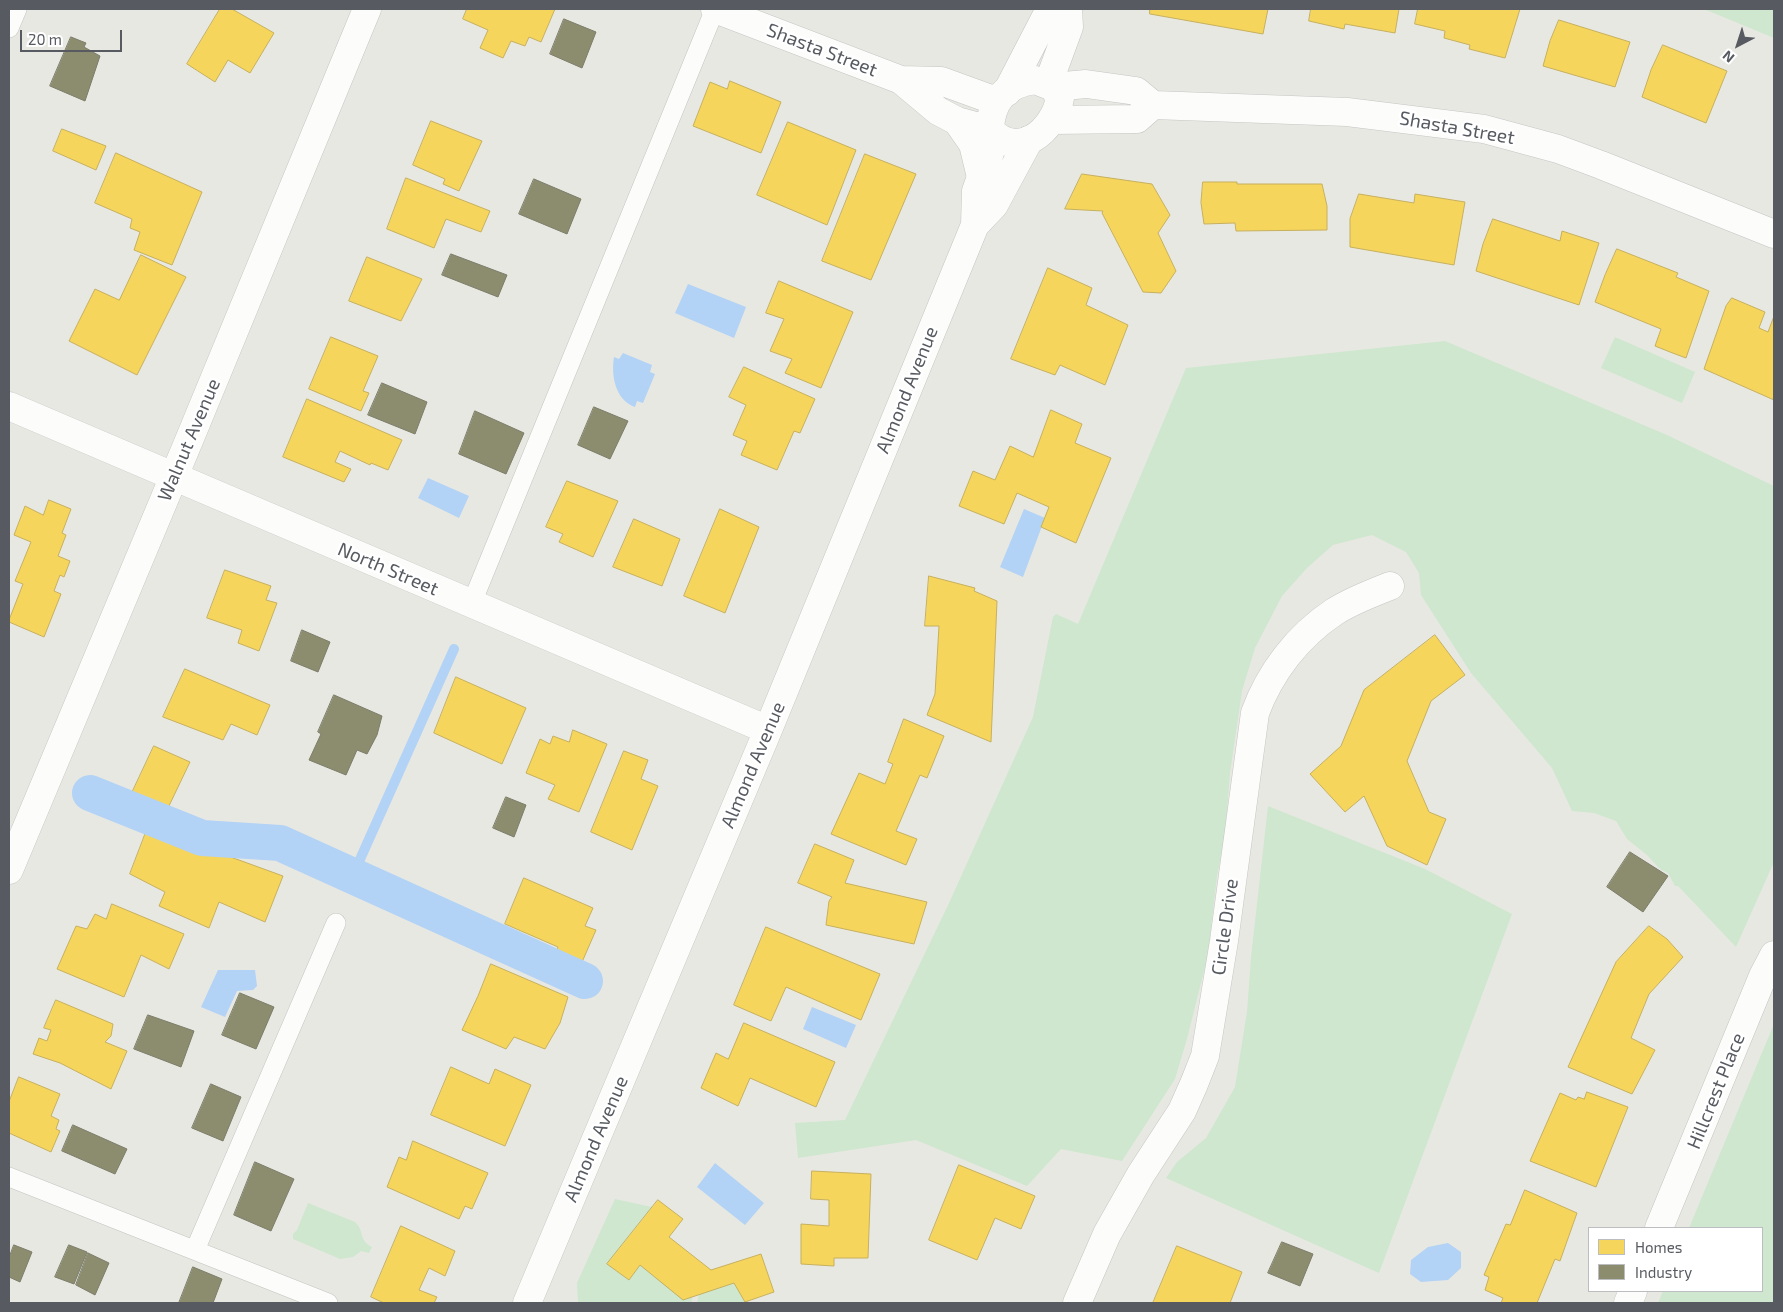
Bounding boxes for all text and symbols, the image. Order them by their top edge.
street label: Shasta Street [764,18,880,82]
scale bar [22,20,125,52]
north arrow [1713,20,1763,70]
text: 20 m [28,30,62,48]
text: N [1719,47,1737,67]
street label: Shasta Street [1398,107,1516,149]
street label: Almond Avenue [871,323,943,457]
street label: Walnut Avenue [153,375,225,505]
street label: North Street [334,538,442,600]
street label: Almond Avenue [716,699,790,831]
street label: Circle Drive [1207,877,1243,977]
street label: Hillcrest Place [1682,1030,1750,1152]
street label: Almond Avenue [559,1073,633,1205]
legend [1588,1227,1763,1292]
text: Homes [1635,1238,1682,1256]
text: Industry [1635,1263,1692,1281]

